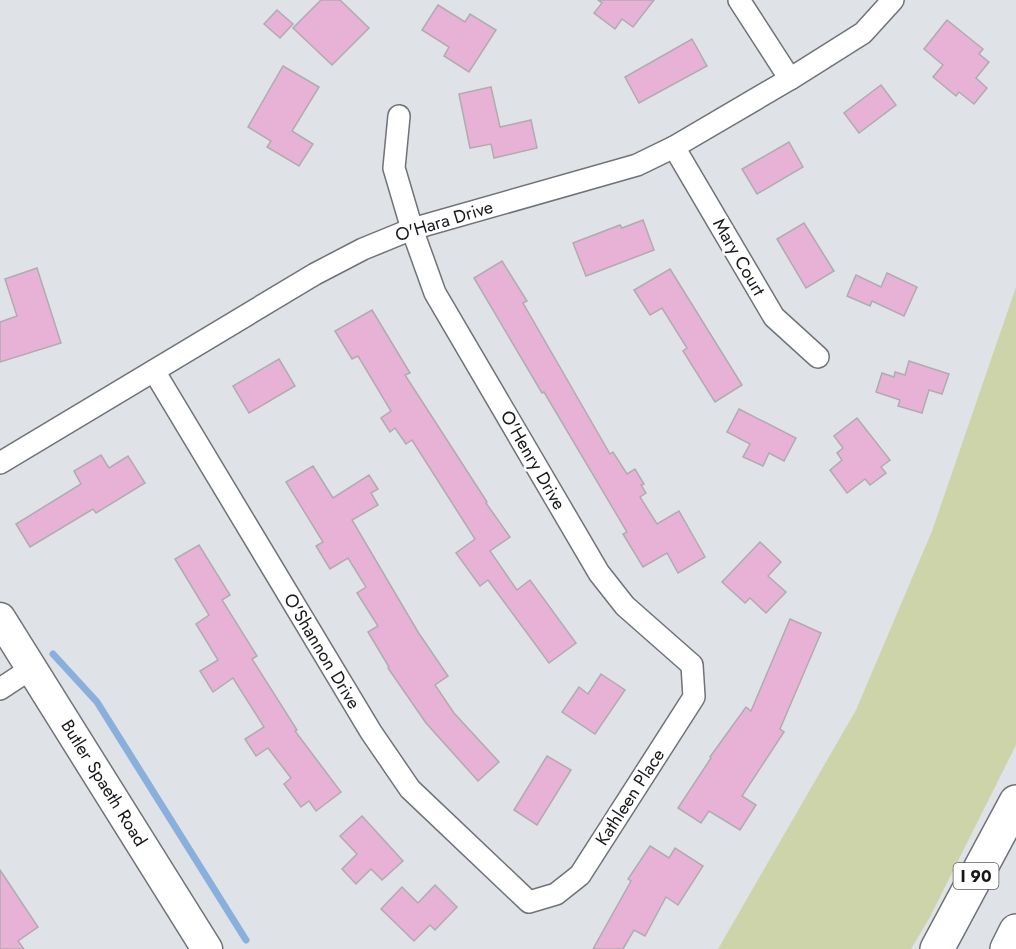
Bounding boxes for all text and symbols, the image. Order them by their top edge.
street label: O'Hara Drive [392,194,496,248]
street label: Mary Court [706,214,772,301]
street label: O'Henry Drive [494,405,572,515]
street label: O'Shannon Drive [277,588,367,714]
street label: Butler Spaeth Road [55,715,153,851]
street label: Kathleen Place [589,744,671,850]
road number: I 90 [954,863,998,889]

